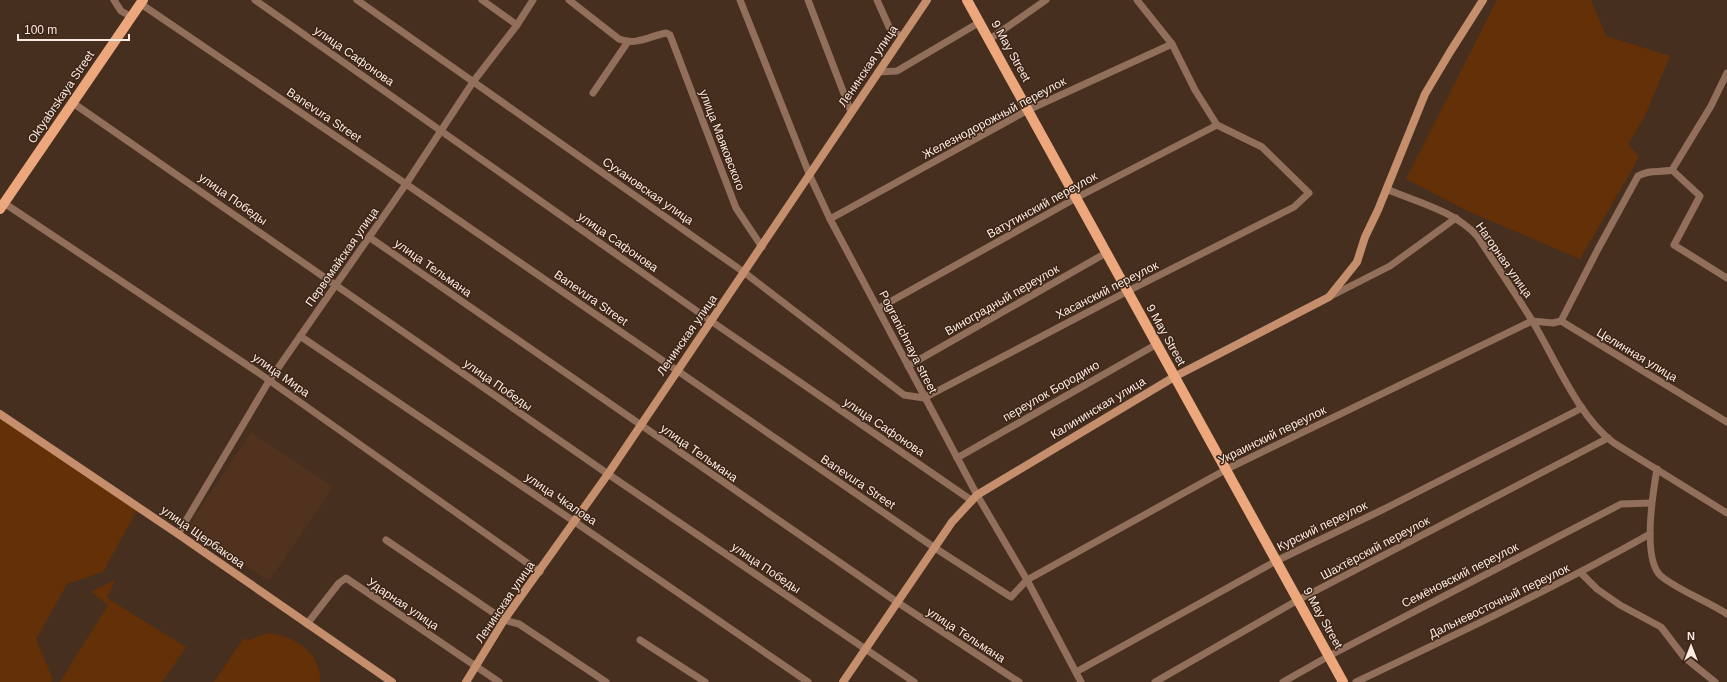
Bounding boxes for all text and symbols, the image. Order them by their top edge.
scale bar [18,16,129,42]
street label: 9 May Street [988,18,1034,85]
street label: Ленинская улица [835,22,901,110]
text: 100 m [24,23,57,37]
street label: улица Сафонова [311,23,397,89]
street label: Oktyabrskaya Street [25,47,98,146]
street label: Железнодорожный переулок [920,74,1069,162]
street label: Banevura Street [284,85,364,145]
street label: улица Маяковского [696,88,748,193]
street label: Сухановская улица [600,154,696,228]
street label: Ватутинский переулок [984,168,1100,241]
street label: улица Победы [196,170,270,228]
street label: Первомайская улица [303,205,382,309]
street label: улица Сафонова [575,209,661,275]
street label: Нагорная улица [1473,220,1535,301]
street label: улица Тельмана [392,236,474,300]
street label: Хасанский переулок [1053,258,1161,322]
street label: Виноградный переулок [943,261,1062,338]
street label: Banevura Street [551,267,631,329]
street label: Pogranichnaya street [876,288,940,396]
street label: Ленинская улица [654,292,720,378]
street label: 9 May Street [1143,302,1189,369]
street label: Целинная улица [1594,325,1680,385]
street label: улица Мира [250,350,312,400]
street label: улица Победы [461,356,535,414]
street label: переулок Бородино [1000,357,1102,424]
street label: Калининская улица [1048,374,1148,442]
street label: улица Сафонова [841,395,927,459]
street label: Украинский переулок [1216,402,1329,467]
street label: улица Тельмана [658,421,740,485]
street label: Banevura Street [818,452,898,512]
street label: улица Чкалова [523,470,600,528]
street label: Курский переулок [1275,498,1370,554]
street label: улица Щербакова [158,503,248,571]
street label: Шахтёрский переулок [1318,513,1433,583]
street label: Семёновский переулок [1399,539,1521,611]
street label: улица Победы [729,540,803,596]
street label: Ленинская улица [472,558,538,646]
street label: Дальневосточный переулок [1426,560,1572,641]
street label: Ударная улица [365,575,442,633]
street label: 9 May Street [1300,585,1346,652]
street label: улица Тельмана [924,604,1008,666]
north arrow [1671,626,1711,666]
text: N [1687,630,1695,642]

